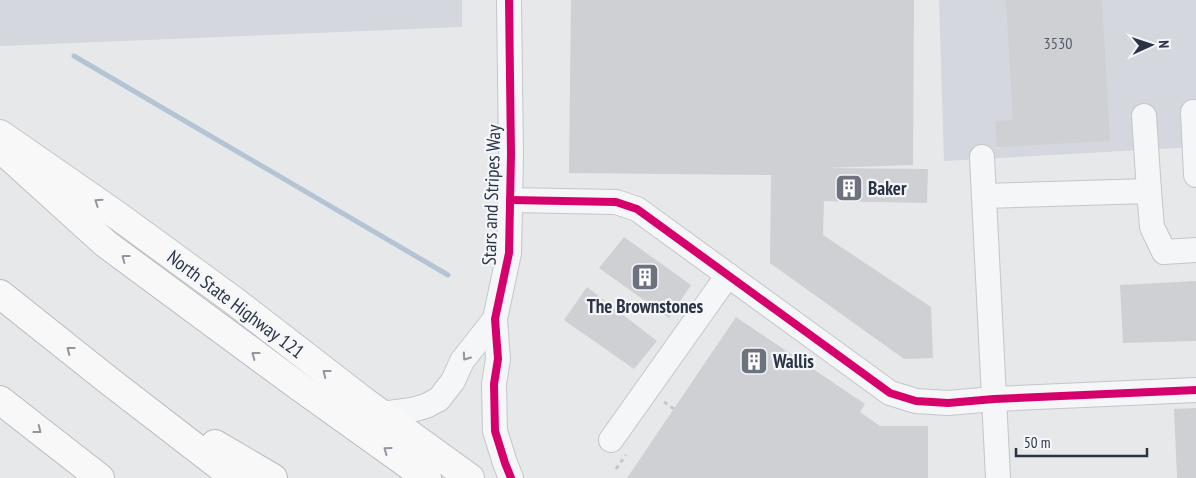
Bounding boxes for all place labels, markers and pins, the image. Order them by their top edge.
building icon: Baker [834,173,864,203]
place label: Baker [868,176,907,200]
building icon: The Brownstones [630,262,660,292]
place label: The Brownstones [587,294,704,318]
building icon: Wallis [739,346,769,376]
place label: Wallis [772,349,814,373]

